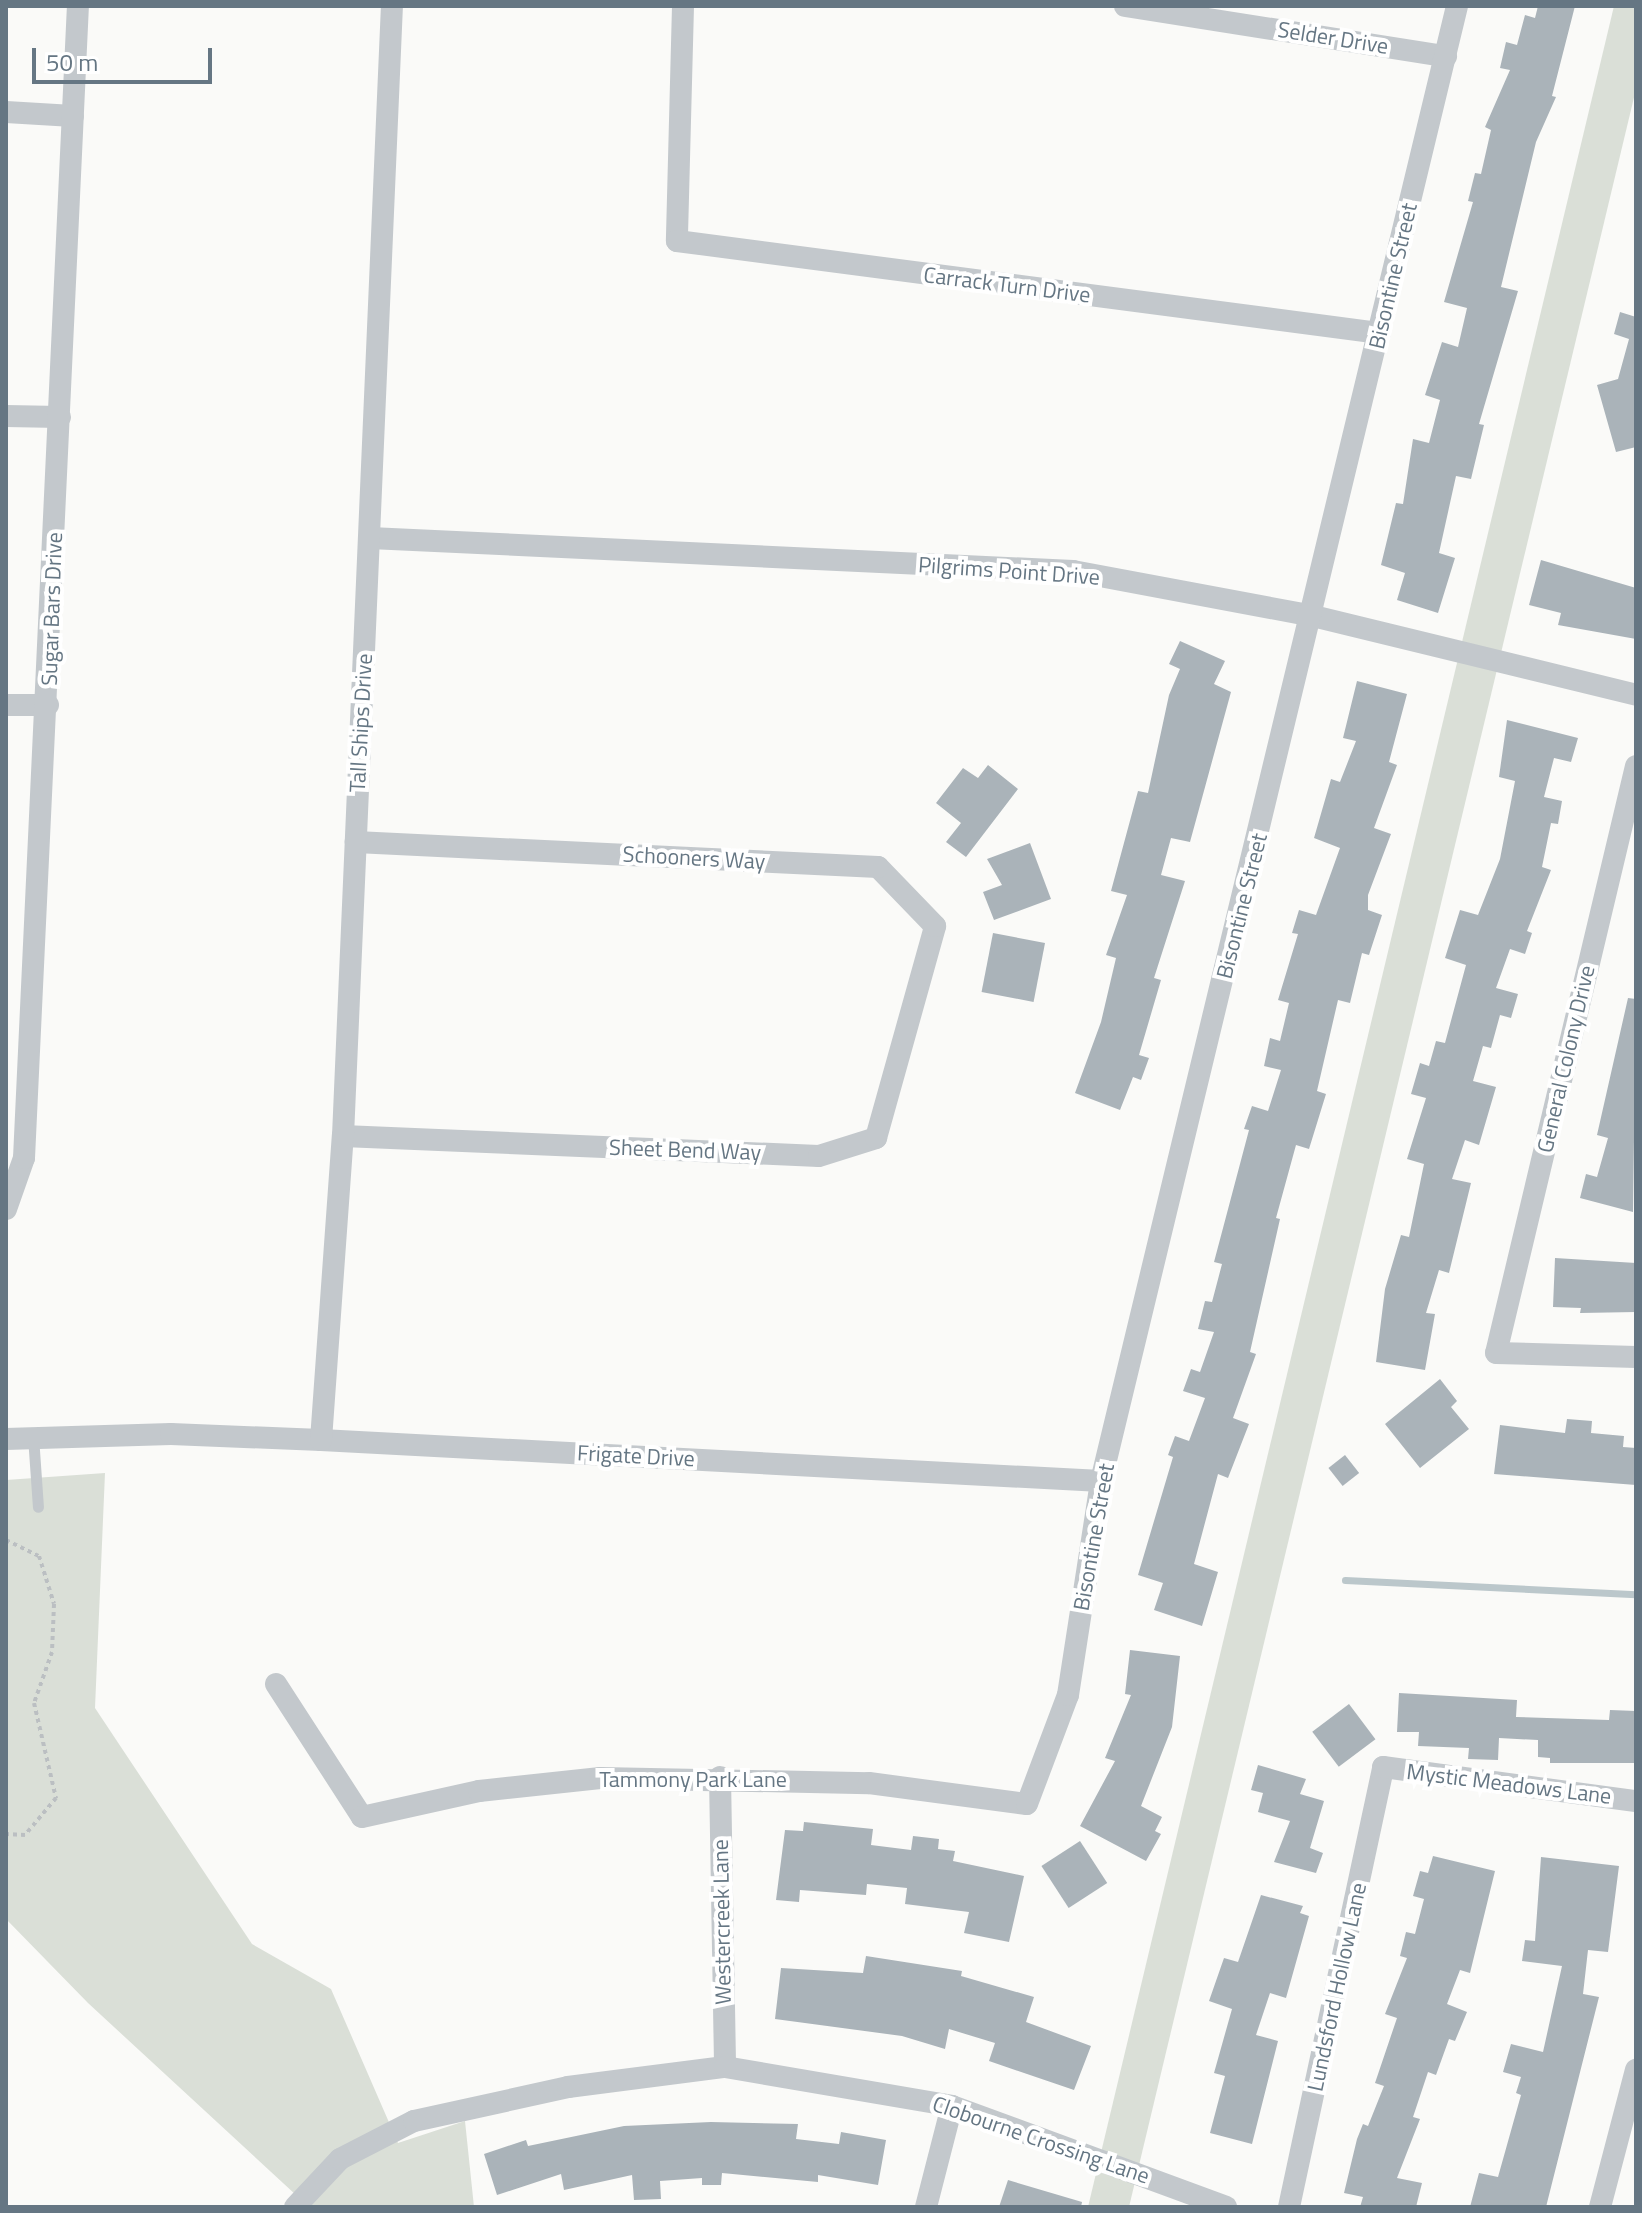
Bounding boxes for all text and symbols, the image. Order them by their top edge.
street label: Selder Drive [1276,16,1390,60]
scale bar [36,32,216,82]
text: 50 m [46,44,98,80]
street label: Bisontine Street [1363,200,1423,352]
street label: Carrack Turn Drive [922,262,1092,308]
street label: Sugar Bars Drive [36,532,68,686]
street label: Pilgrims Point Drive [917,551,1101,591]
street label: Tall Ships Drive [344,653,378,793]
street label: Bisontine Street [1211,831,1273,981]
street label: Schooners Way [622,841,766,875]
street label: General Colony Drive [1532,963,1600,1155]
street label: Sheet Bend Way [609,1134,761,1166]
street label: Frigate Drive [577,1440,695,1472]
street label: Bisontine Street [1068,1461,1120,1613]
street label: Mystic Meadows Lane [1405,1758,1613,1810]
street label: Tammony Park Lane [599,1767,787,1793]
street label: Westercreek Lane [707,1839,737,2005]
street label: Lundsford Hollow Lane [1302,1880,1372,2094]
street label: Clobourne Crossing Lane [929,2090,1153,2190]

